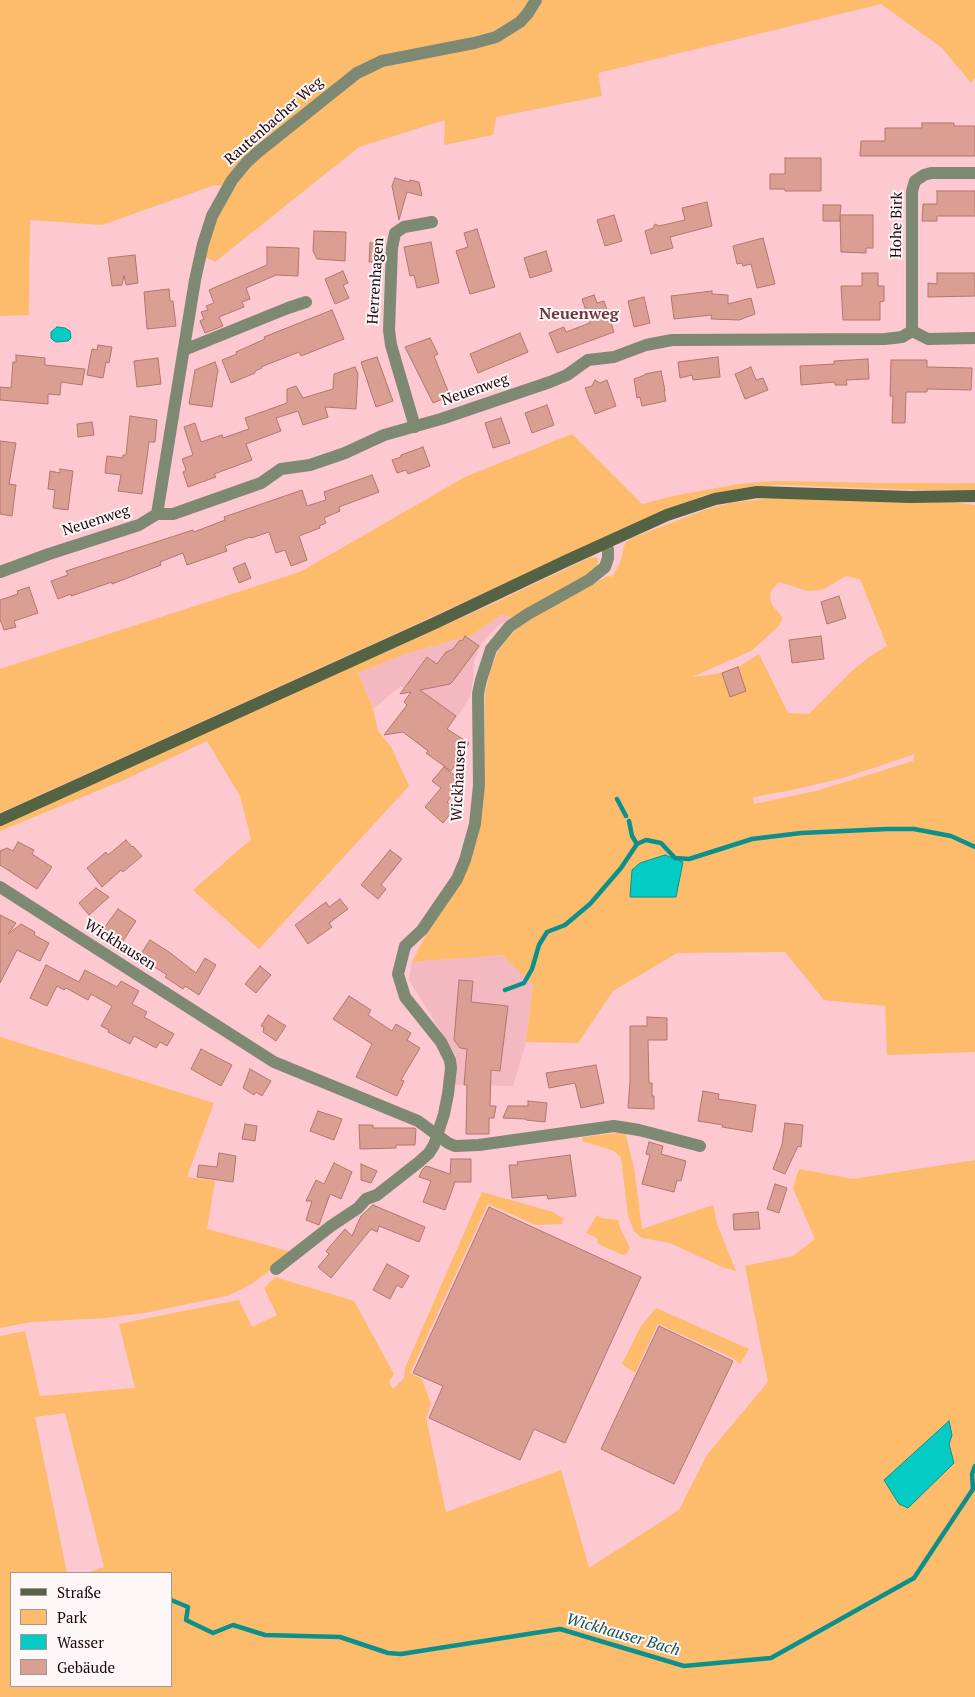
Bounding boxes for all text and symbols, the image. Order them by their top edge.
street label: Rautenbacher Weg [221,73,327,169]
street label: Hohe Birk [887,192,907,258]
street label: Herrenhagen [364,237,388,325]
district label: Neuenweg [539,304,619,324]
street label: Neuenweg [439,370,511,410]
street label: Neuenweg [60,502,132,540]
street label: Wickhausen [448,740,470,822]
street label: Wickhausen [81,916,159,974]
legend [10,1572,172,1687]
text: Straße [57,1582,101,1602]
text: Park [57,1607,87,1627]
water label: Wickhauser Bach [564,1610,682,1660]
text: Wasser [57,1632,104,1652]
text: Gebäude [57,1657,115,1677]

